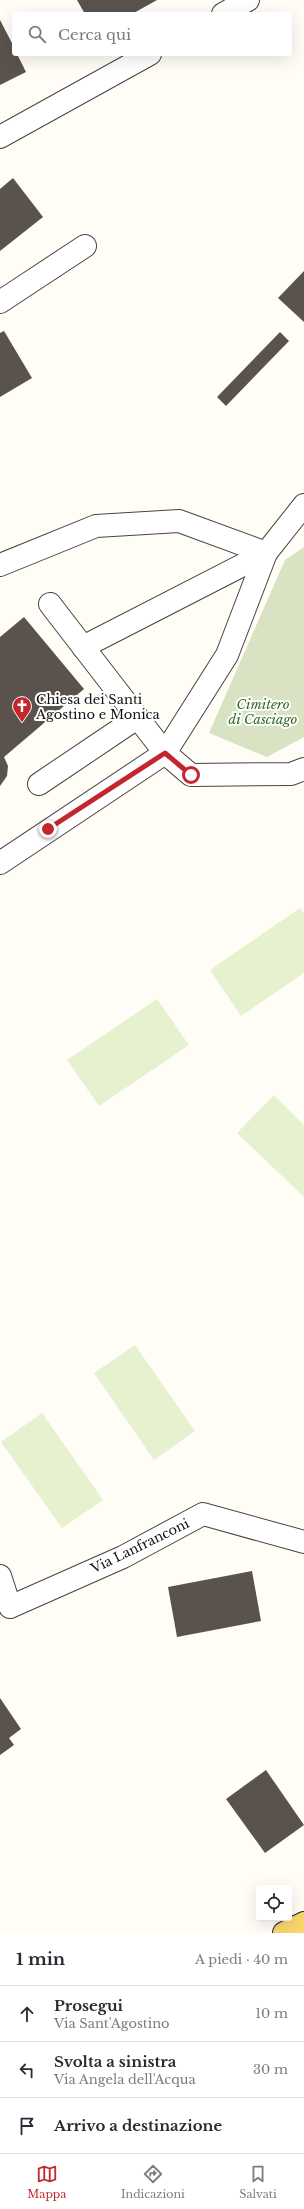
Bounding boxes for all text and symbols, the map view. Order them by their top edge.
search box [12,12,292,56]
icon: search [26,23,48,45]
text: Cerca qui [58,25,131,44]
place label: Chiesa dei Santi Agostino e Monica [35,691,161,723]
church icon: Chiesa dei Santi Agostino e Monica [11,695,33,723]
park label: Cimitero di Casciago [229,696,298,728]
route start [182,766,200,784]
route end [39,820,57,838]
street label: Via Lanfranconi [87,1515,193,1578]
map controls [256,1885,292,1921]
button: locate [256,1885,292,1921]
text: 1 min [16,1949,65,1970]
text: A piedi · 40 m [195,1951,288,1968]
text: Prosegui [54,1996,123,2015]
icon: ahead [16,2003,38,2025]
text: 10 m [255,2005,288,2022]
text: Via Sant'Agostino [54,2015,170,2032]
text: Svolta a sinistra [54,2052,176,2071]
icon: left [16,2059,38,2081]
text: 30 m [253,2061,288,2078]
text: Via Angela dell'Acqua [54,2071,196,2088]
icon: arrive [16,2115,38,2137]
text: Arrivo a destinazione [54,2116,222,2135]
tab: Mappa [27,2163,66,2201]
tab: Indicazioni [121,2163,185,2201]
tab: Salvati [239,2163,277,2201]

